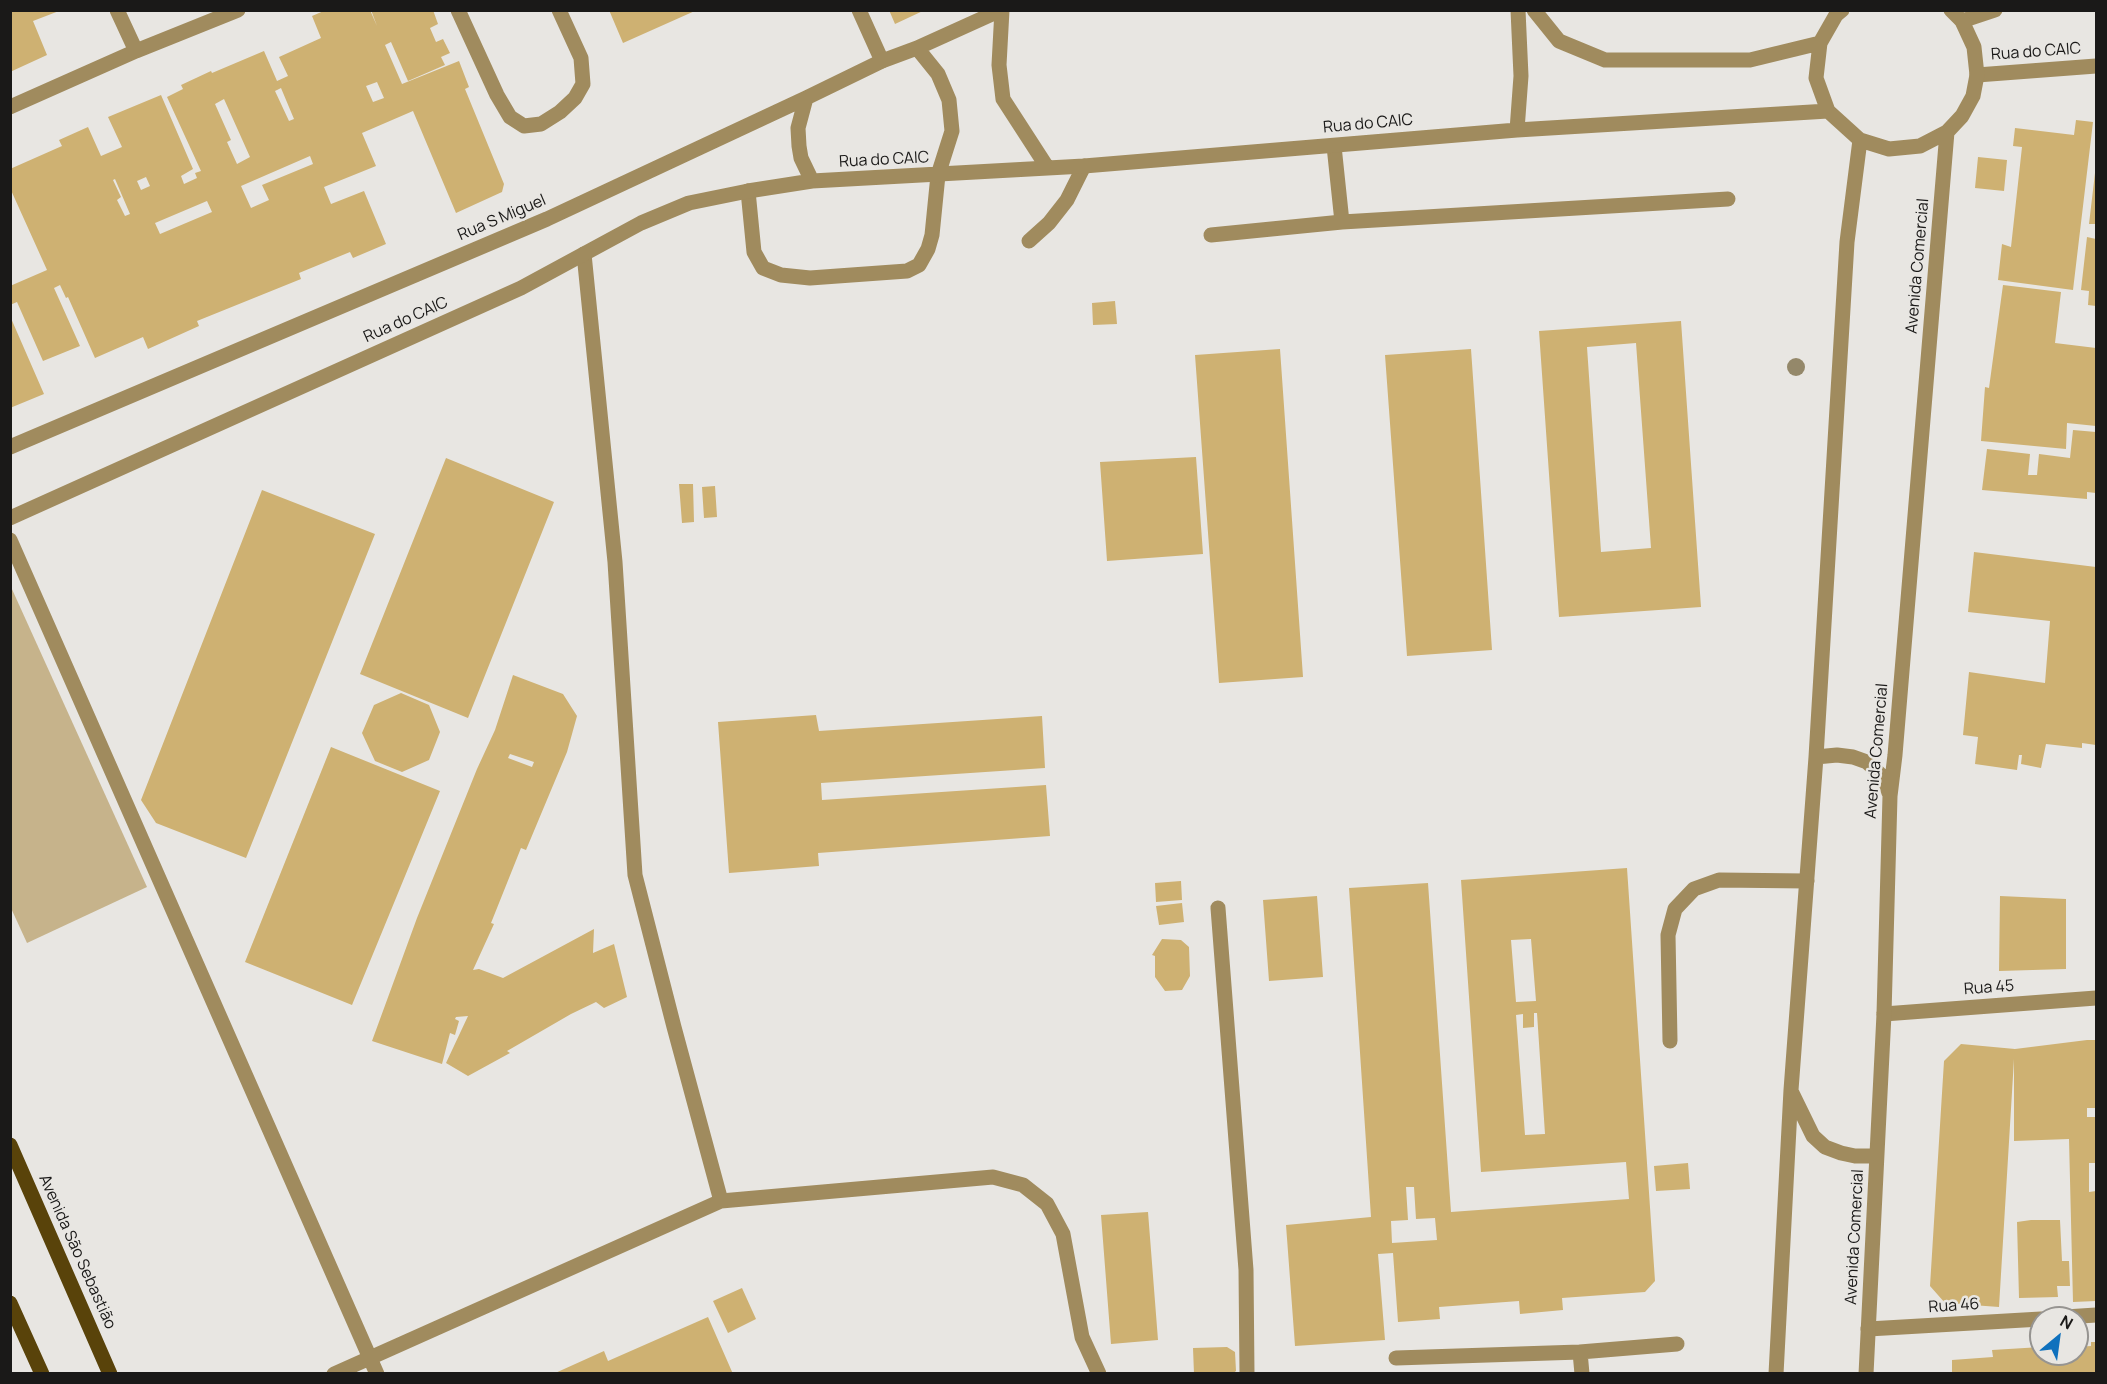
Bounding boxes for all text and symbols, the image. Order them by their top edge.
street label: Rua do CAIC [1990,39,2082,65]
street label: Rua do CAIC [1322,111,1414,137]
street label: Rua do CAIC [838,148,930,172]
street label: Rua S Miguel [455,191,549,245]
street label: Avenida Comercial [1903,198,1933,334]
street label: Rua do CAIC [361,293,451,347]
street label: Avenida Comercial [1862,683,1892,819]
street label: Rua 45 [1963,977,2015,999]
street label: Avenida Comercial [1842,1169,1868,1305]
street label: Avenida São Sebastião [34,1172,120,1332]
street label: Rua 46 [1928,1295,1980,1317]
north arrow [2029,1306,2089,1366]
text: N [2056,1310,2077,1334]

